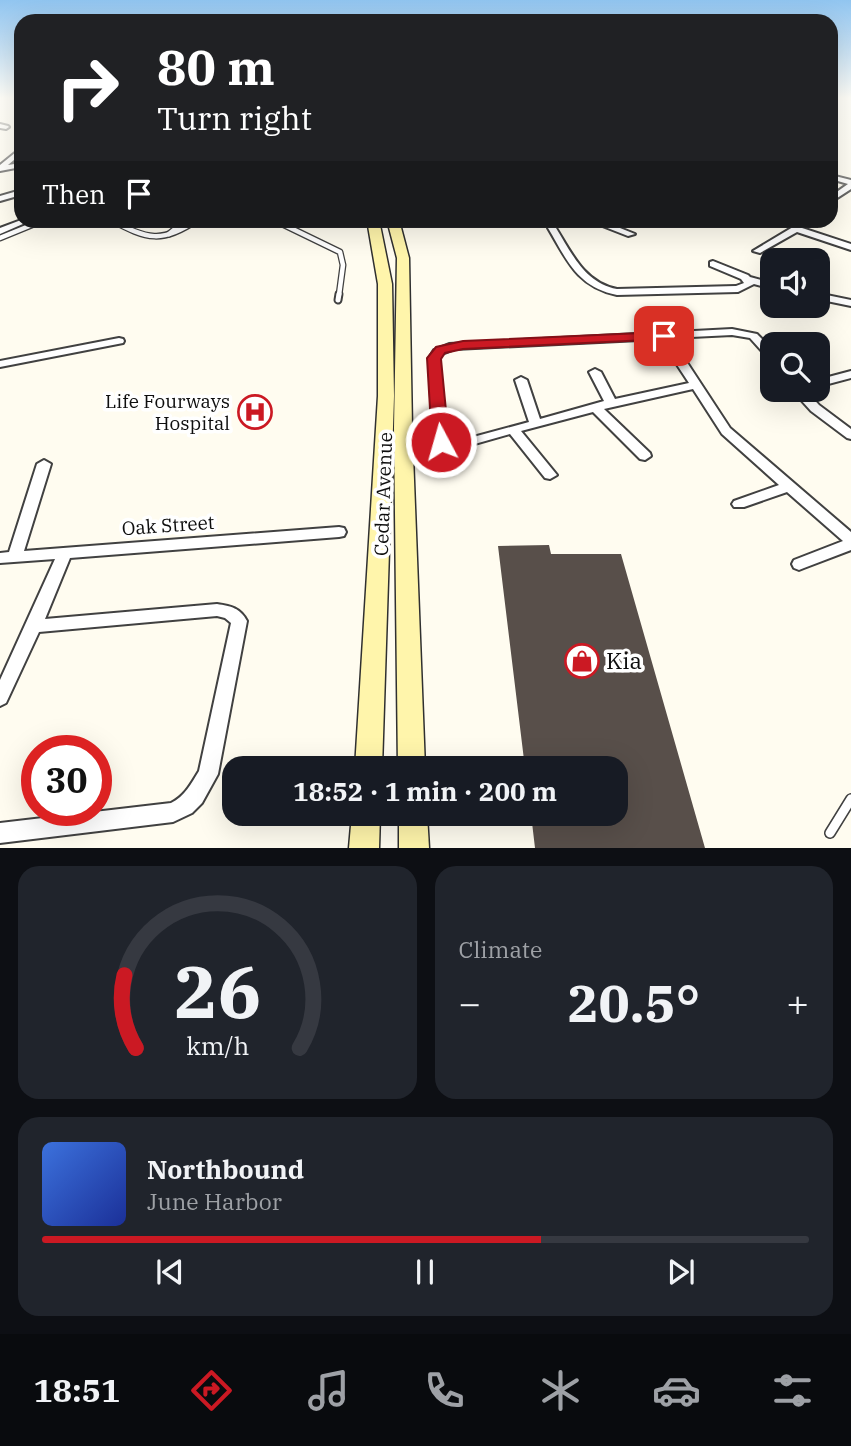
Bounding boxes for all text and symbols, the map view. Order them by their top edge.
text: 80 m [157,35,275,98]
icon: right [42,42,133,133]
text: Turn right [157,97,312,139]
icon: arrive [120,175,158,213]
text: Then [42,177,106,211]
map controls [760,248,830,402]
button: sound [760,248,830,318]
pin [634,306,694,366]
icon: arrive [645,317,683,355]
button: search [760,332,830,402]
place label: Life Fourways Hospital [105,389,230,435]
hospital icon: Life Fourways Hospital [236,393,274,431]
position arrow [404,405,478,479]
street label: Cedar Avenue [369,432,397,556]
street label: Oak Street [121,510,215,540]
shop icon: Kia [563,642,601,680]
place label: Kia [606,645,642,675]
speed limit sign: 30 [21,735,112,826]
text: 18:52 · 1 min · 200 m [293,774,557,808]
text: Climate [459,934,542,964]
text: 26 [174,944,261,1039]
text: 20.5° [567,969,700,1036]
text: − [459,978,481,1027]
text: + [786,978,809,1027]
text: km/h [186,1029,249,1062]
text: Northbound [147,1152,304,1186]
text: June Harbor [147,1186,282,1216]
icon: previous [151,1253,189,1291]
icon: pause [406,1253,444,1291]
icon: next [662,1253,700,1291]
icon: directions [187,1366,236,1415]
icon: music [304,1366,353,1415]
icon: phone [420,1366,469,1415]
icon: climate [536,1366,585,1415]
icon: car [652,1366,701,1415]
icon: filters [768,1366,817,1415]
text: 18:51 [34,1369,120,1411]

